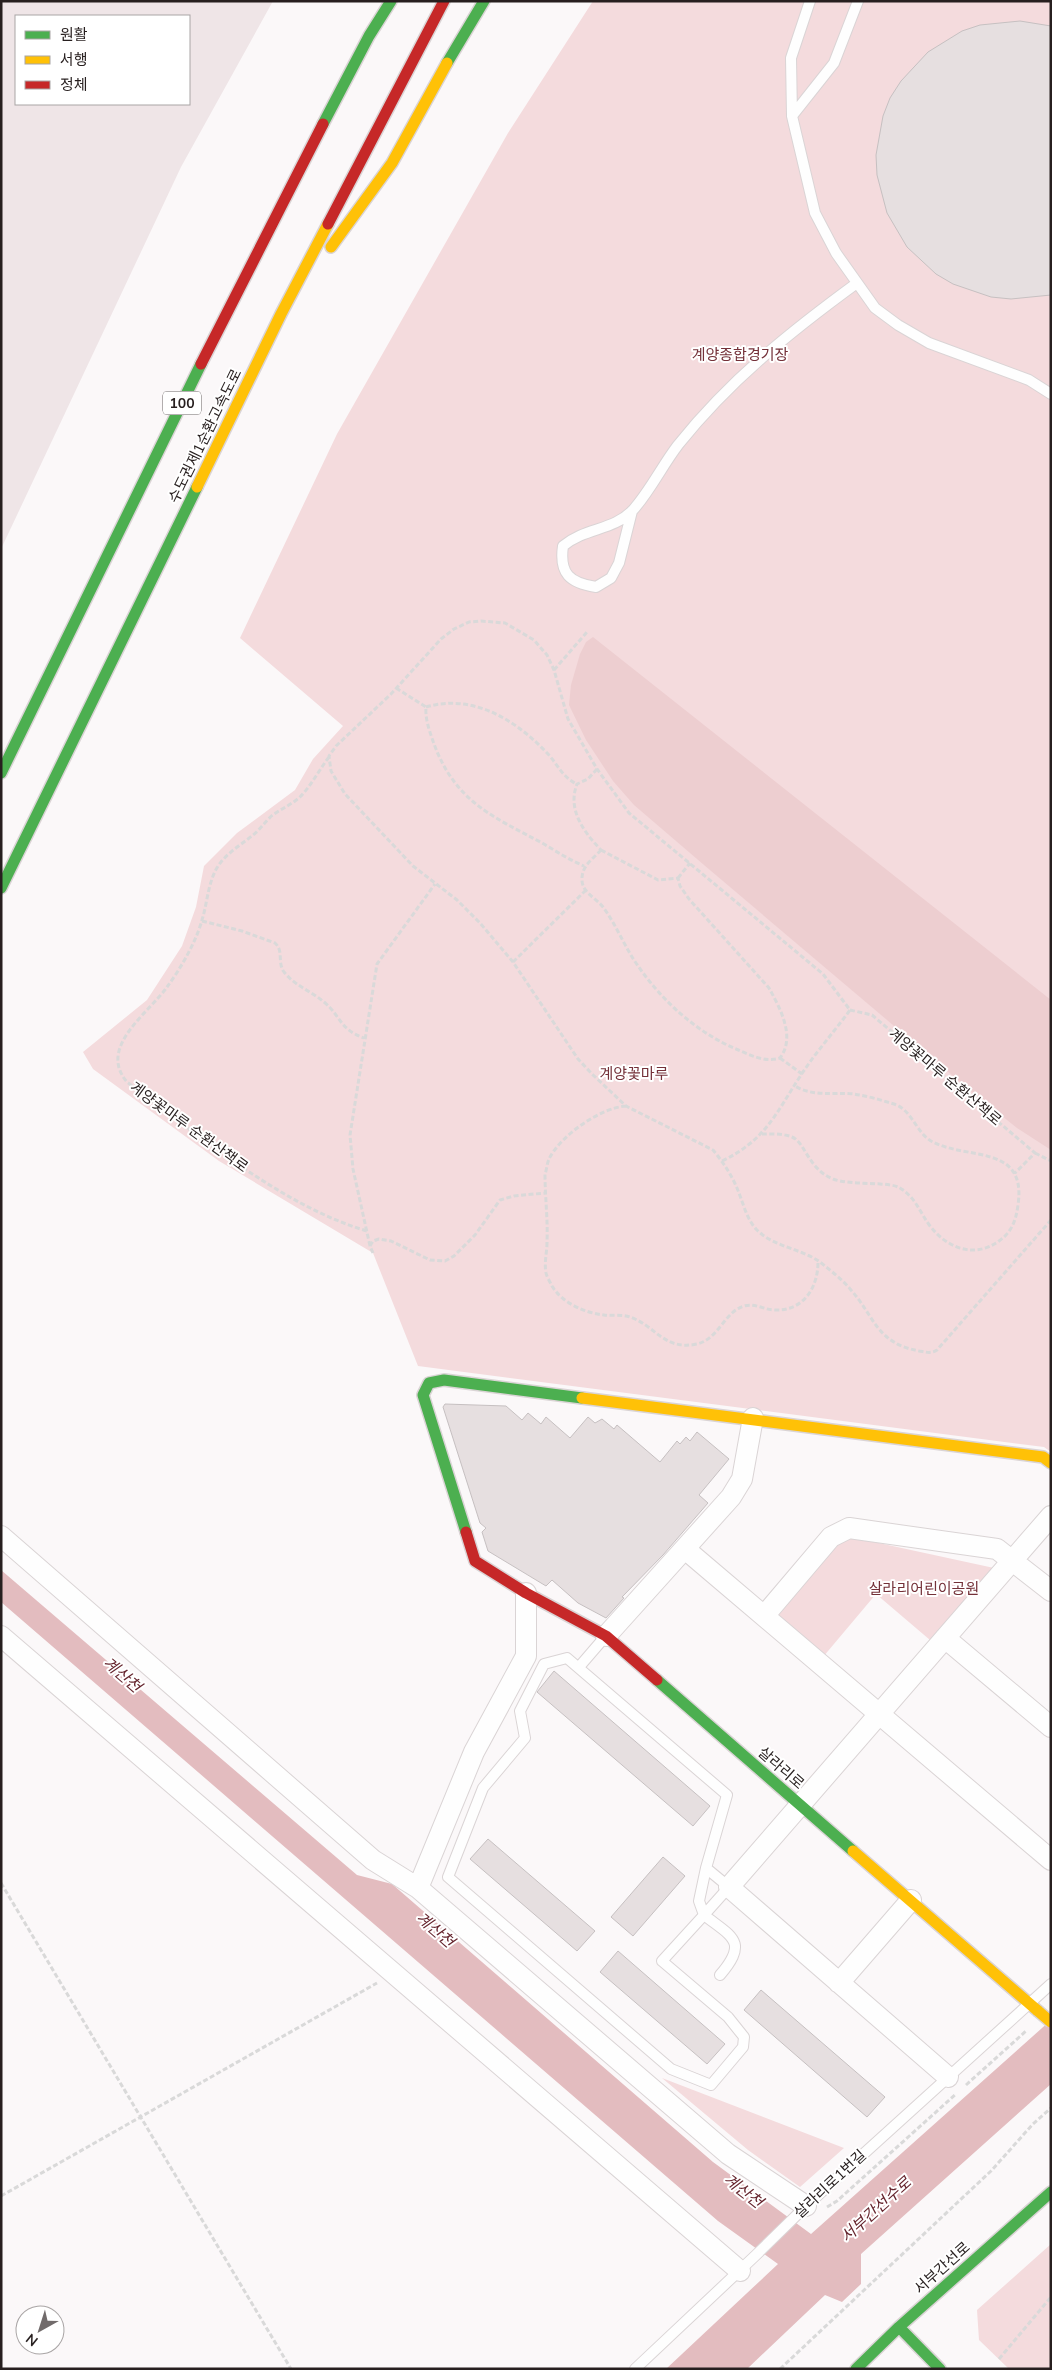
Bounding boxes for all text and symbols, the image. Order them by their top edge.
legend [15,15,190,105]
text: 원활 [60,25,88,45]
text: 서행 [60,50,88,70]
text: 정체 [60,75,88,95]
park label: 계양종합경기장 [692,345,788,365]
street label: 수도권제1순환고속도로 [164,366,246,506]
road number: 100 [163,392,201,414]
street label: 계양꽃마루 순환산책로 [884,1024,1006,1130]
park label: 계양꽃마루 [599,1064,669,1084]
street label: 계양꽃마루 순환산책로 [126,1077,252,1177]
park label: 살라리어린이공원 [869,1579,979,1599]
water label: 계산천 [98,1652,148,1699]
street label: 살라리로 [754,1742,808,1794]
water label: 계산천 [411,1907,461,1954]
street label: 살라리로1번길 [790,2145,870,2223]
water label: 계산천 [719,2169,769,2215]
water label: 서부간선수로 [836,2171,917,2248]
street label: 서부간선로 [910,2237,974,2299]
north arrow [15,2305,65,2355]
text: N [22,2329,42,2350]

